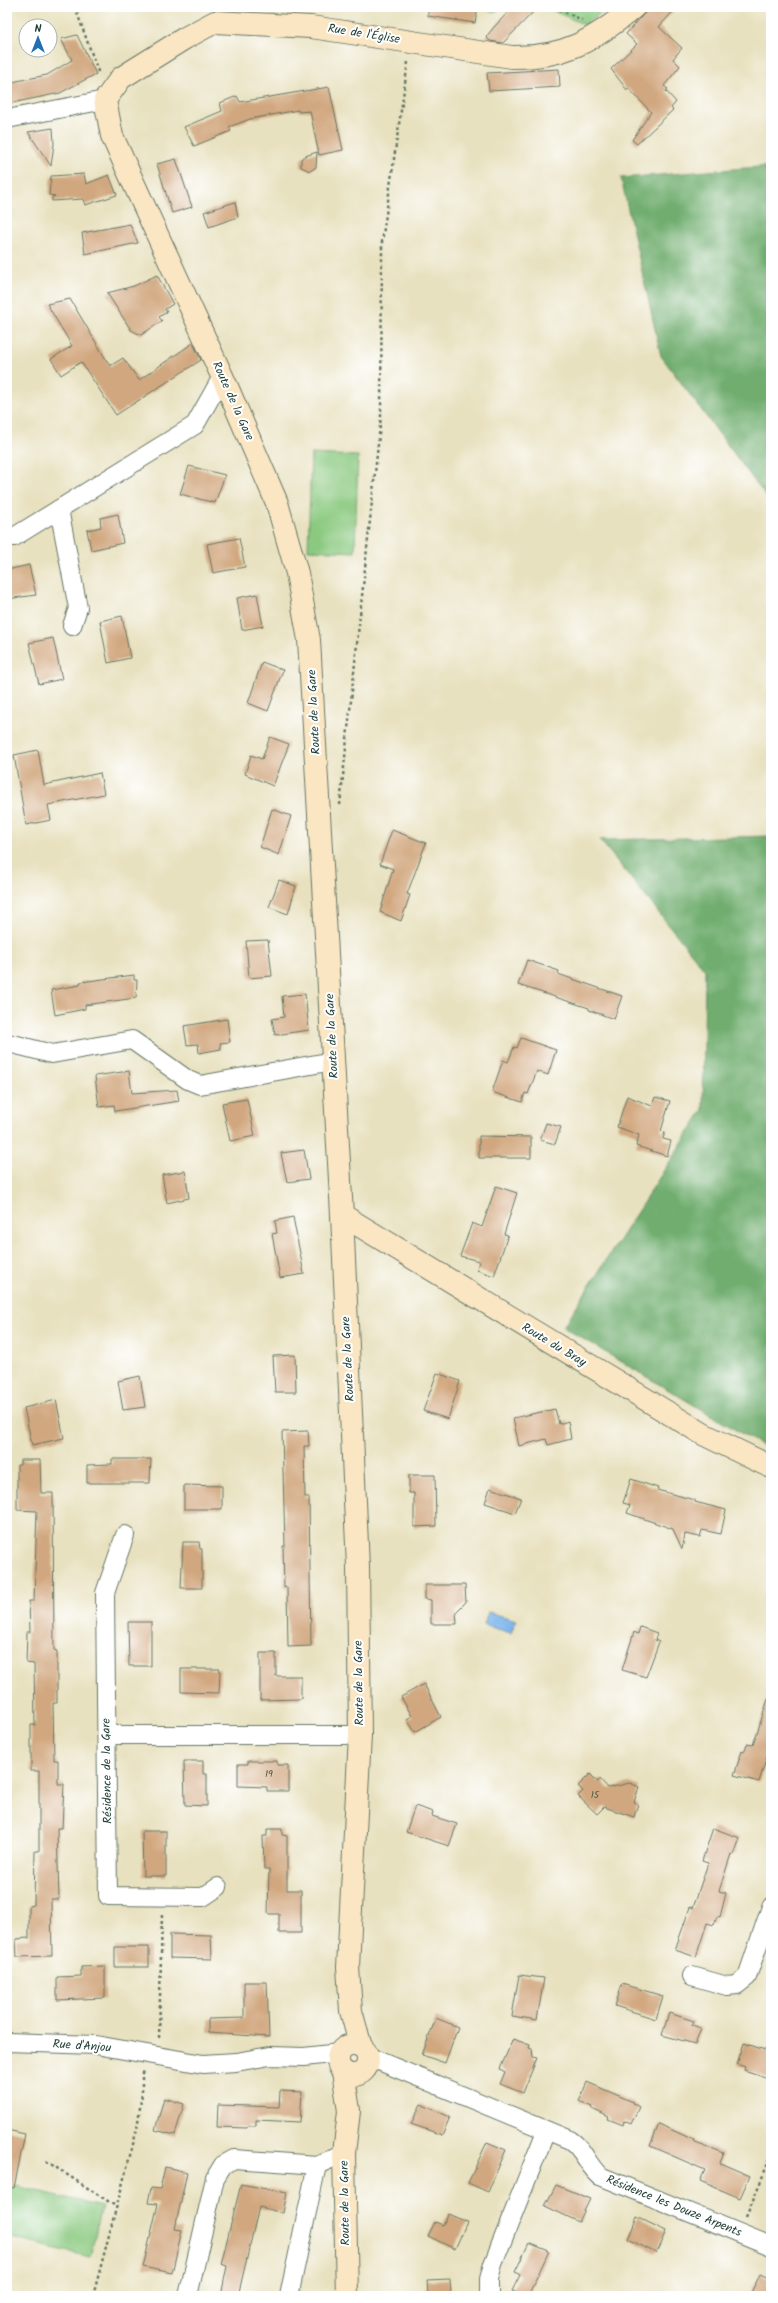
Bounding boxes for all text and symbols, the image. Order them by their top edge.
north arrow [18,18,58,58]
street label: Rue de l'Église [327,19,402,49]
text: N [35,20,42,38]
street label: Route de la Gare [207,358,259,444]
street label: Route de la Gare [302,668,326,755]
street label: Route de la Gare [320,992,344,1079]
street label: Route de la Gare [336,1315,360,1402]
street label: Route du Bray [518,1318,590,1372]
street label: Route de la Gare [349,1640,369,1726]
street label: Résidence de la Gare [97,1718,117,1824]
house number: 19 [265,1766,273,1782]
house number: 15 [591,1787,600,1803]
street label: Rue d'Anjou [52,2034,112,2058]
street label: Route de la Gare [335,2160,355,2246]
street label: Résidence les Douze Arpents [603,2170,745,2242]

